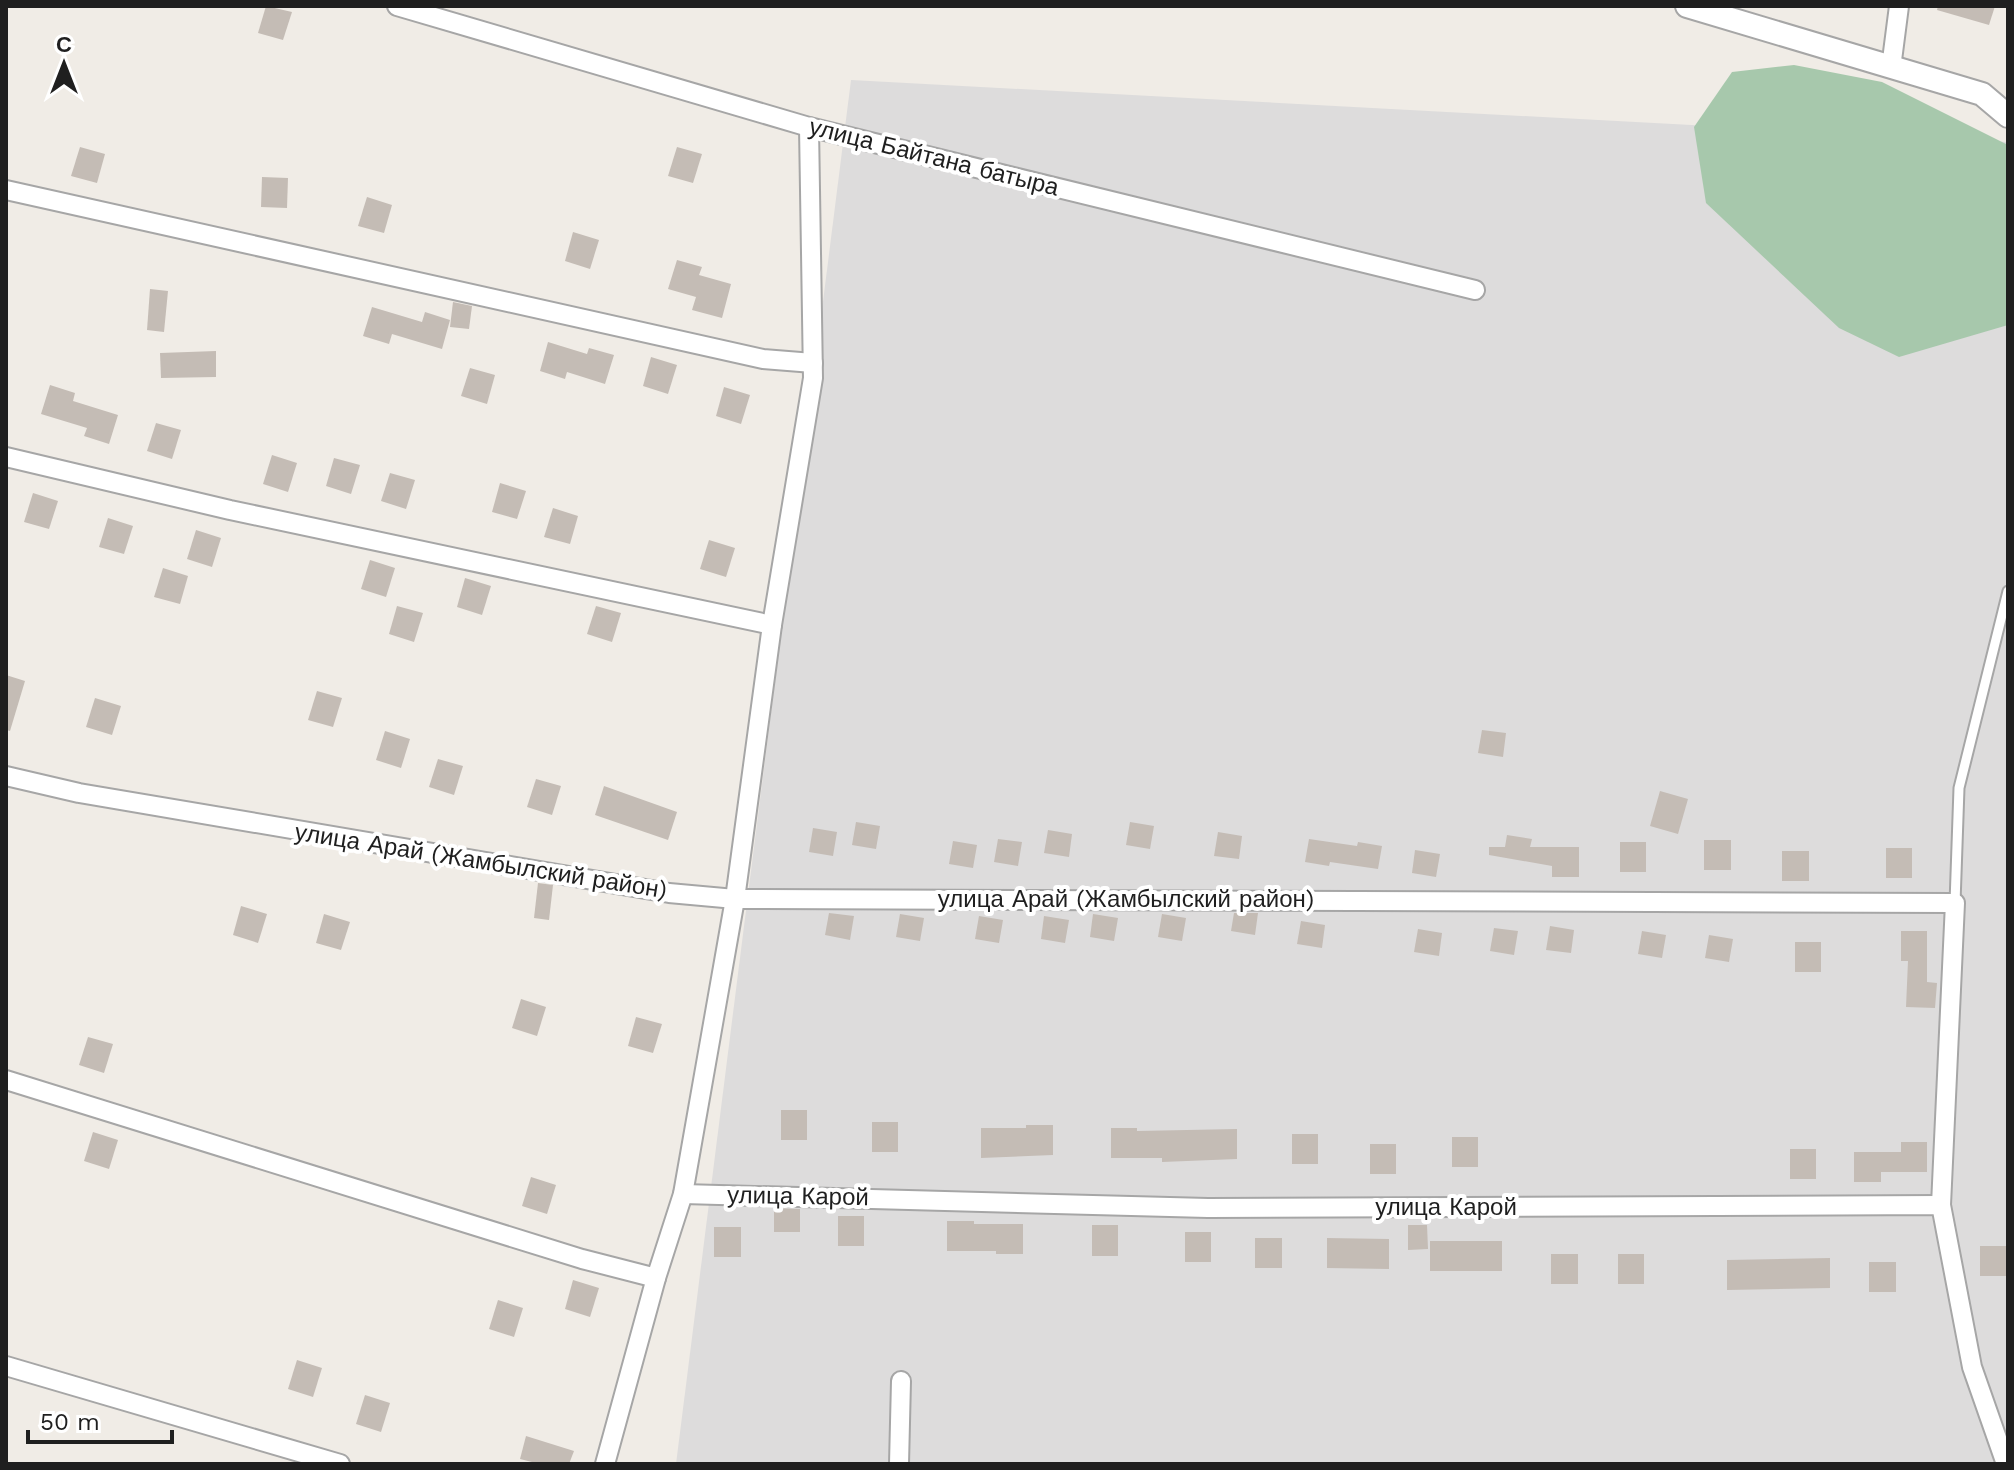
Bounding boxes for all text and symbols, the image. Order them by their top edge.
north arrow [24,24,104,104]
text: С [56,32,72,57]
street label: улица Байтана батыра [806,112,1062,202]
street label: улица Арай (Жамбылский район) [293,818,669,904]
street label: улица Арай (Жамбылский район) [938,885,1314,913]
street label: улица Карой [727,1181,869,1211]
street label: улица Карой [1375,1193,1517,1221]
scale bar [28,1394,172,1444]
text: 50 m [40,1408,100,1436]

